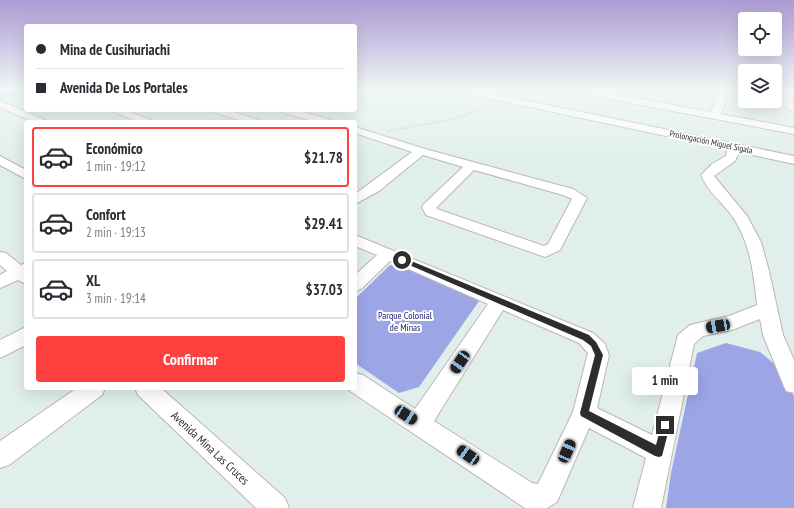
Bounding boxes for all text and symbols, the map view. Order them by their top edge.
map controls [738,12,782,108]
button: locate [738,12,782,56]
text: Mina de Cusihuriachi [60,40,170,59]
button: layers [738,64,782,108]
text: Avenida De Los Portales [60,78,188,97]
street label: Prolongación Miguel Sigala [669,127,754,156]
icon: car [38,139,74,175]
text: Económico [86,139,143,158]
text: $21.78 [304,148,343,167]
text: 1 min · 19:12 [86,158,146,175]
icon: car [38,205,74,241]
text: Confort [86,205,126,224]
text: $29.41 [304,214,343,233]
text: 2 min · 19:13 [86,224,146,241]
route start [393,251,411,269]
icon: car [38,271,74,307]
text: XL [86,271,100,290]
text: $37.03 [305,280,343,299]
text: 3 min · 19:14 [86,290,146,307]
park label: Parque Colonial de Minas [378,309,433,334]
car [705,318,731,334]
button: Confirmar [36,336,345,382]
car [448,349,472,375]
callout: 1 min [632,367,698,395]
text: 1 min [652,372,678,389]
car [393,403,419,427]
street label: Avenida Mina Las Cruces [168,408,253,488]
route end [656,416,674,434]
car [557,438,577,464]
car [455,443,481,467]

